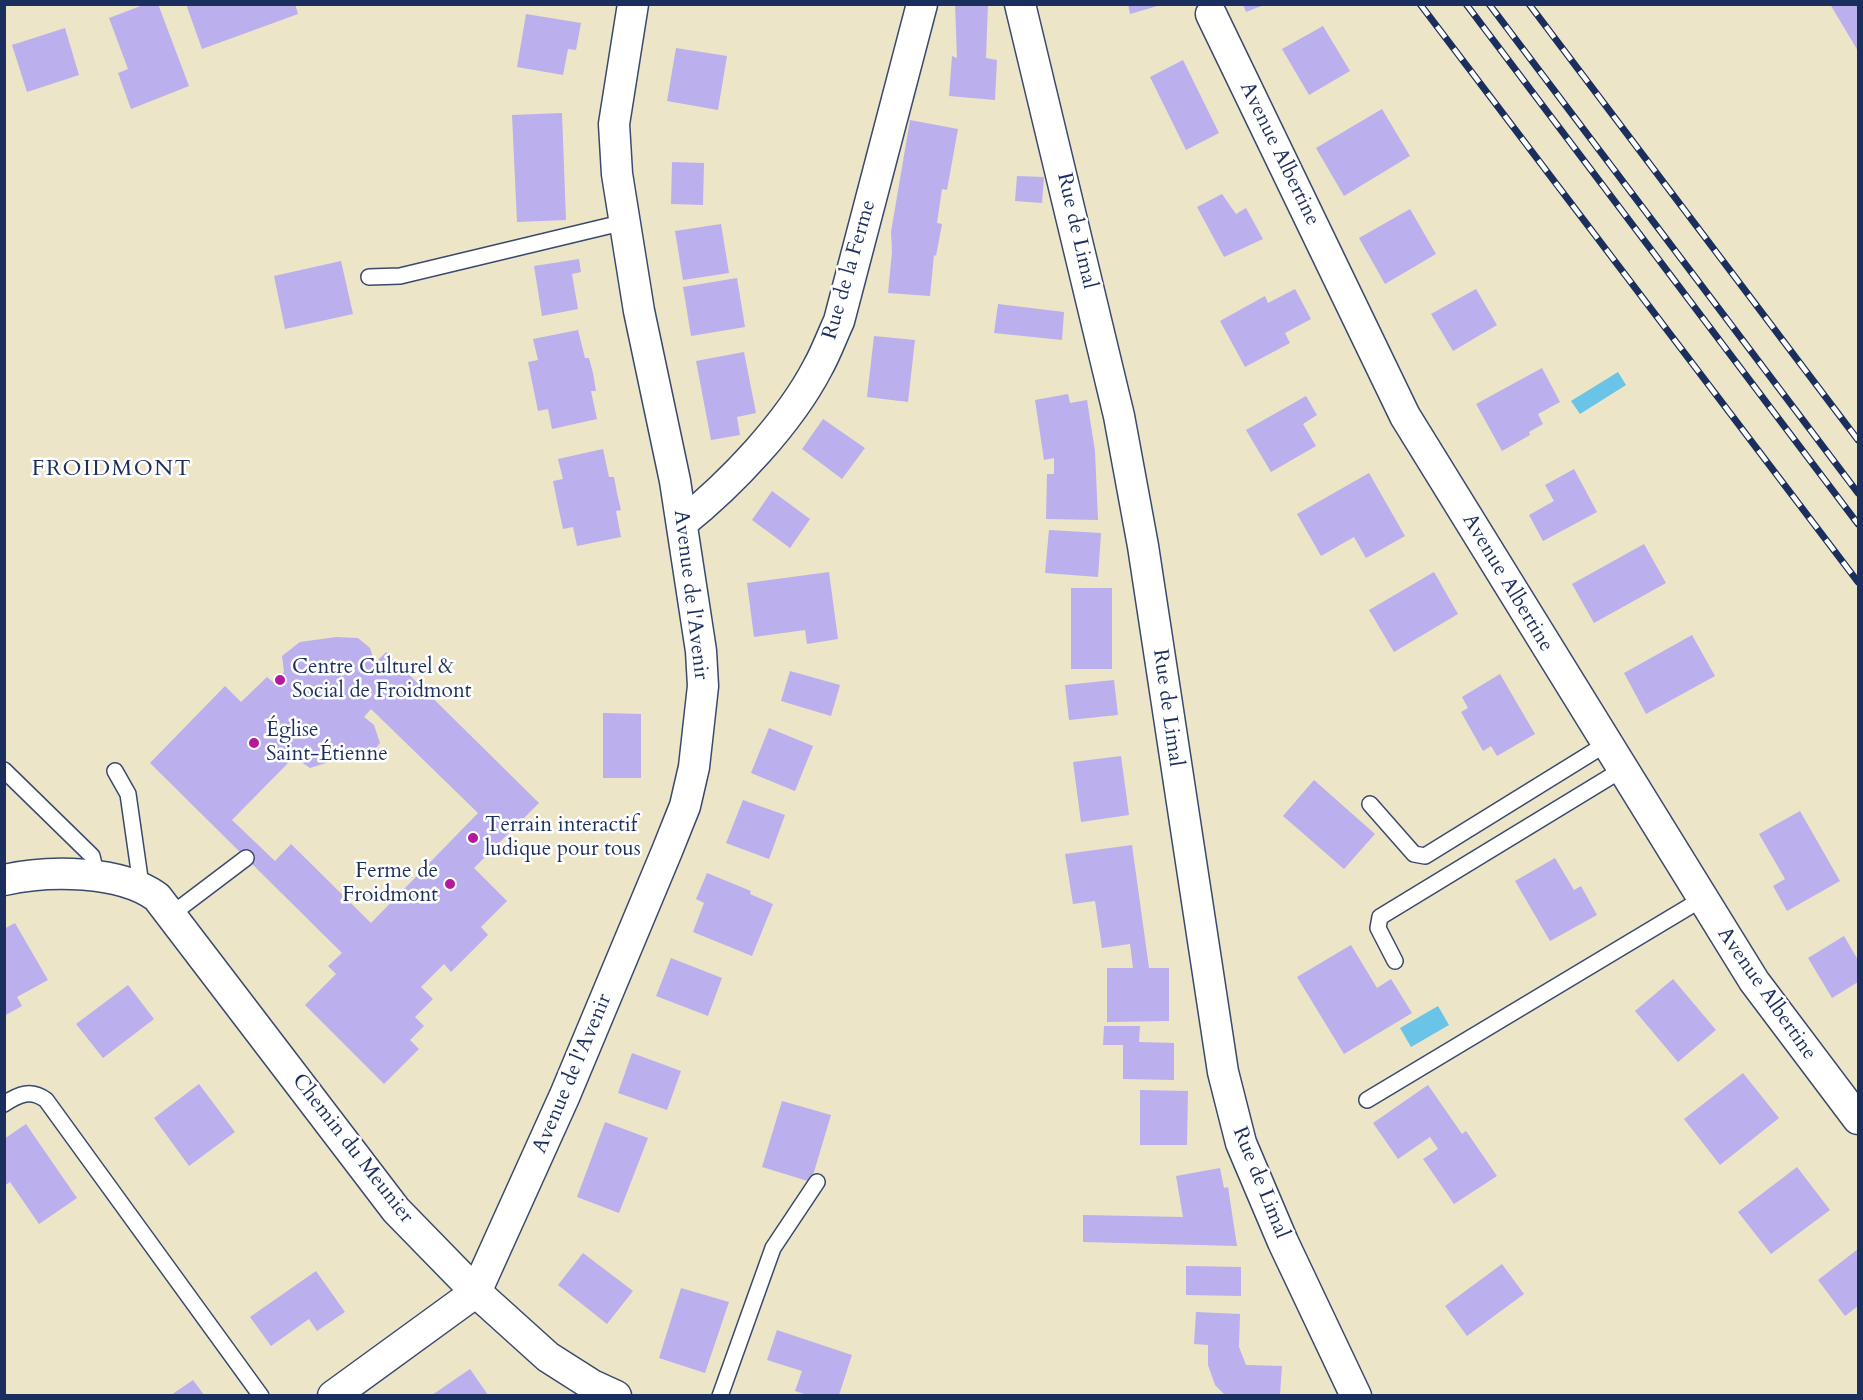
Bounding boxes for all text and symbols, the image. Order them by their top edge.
street label: Avenue Albertine [1233,78,1325,230]
street label: Rue de Limal [1050,170,1102,292]
street label: Rue de la Ferme [818,197,882,343]
district label: FROIDMONT [32,457,192,483]
street label: Avenue de l'Avenir [667,509,713,681]
street label: Avenue Albertine [1456,509,1558,657]
street label: Rue de Limal [1146,648,1188,768]
place label: Centre Culturel & Social de Froidmont [292,655,472,705]
marker: Centre Culturel & Social de Froidmont [273,673,287,687]
place label: Église Saint-Étienne [266,718,388,768]
marker: Église Saint-Étienne [247,736,261,750]
place label: Terrain interactif ludique pour tous [485,813,641,863]
marker: Terrain interactif ludique pour tous [466,831,480,845]
place label: Ferme de Froidmont [342,859,438,909]
marker: Ferme de Froidmont [443,877,457,891]
street label: Avenue Albertine [1711,923,1821,1065]
street label: Avenue de l'Avenir [528,990,618,1158]
street label: Chemin du Meunier [286,1069,418,1229]
street label: Rue de Limal [1226,1123,1294,1243]

